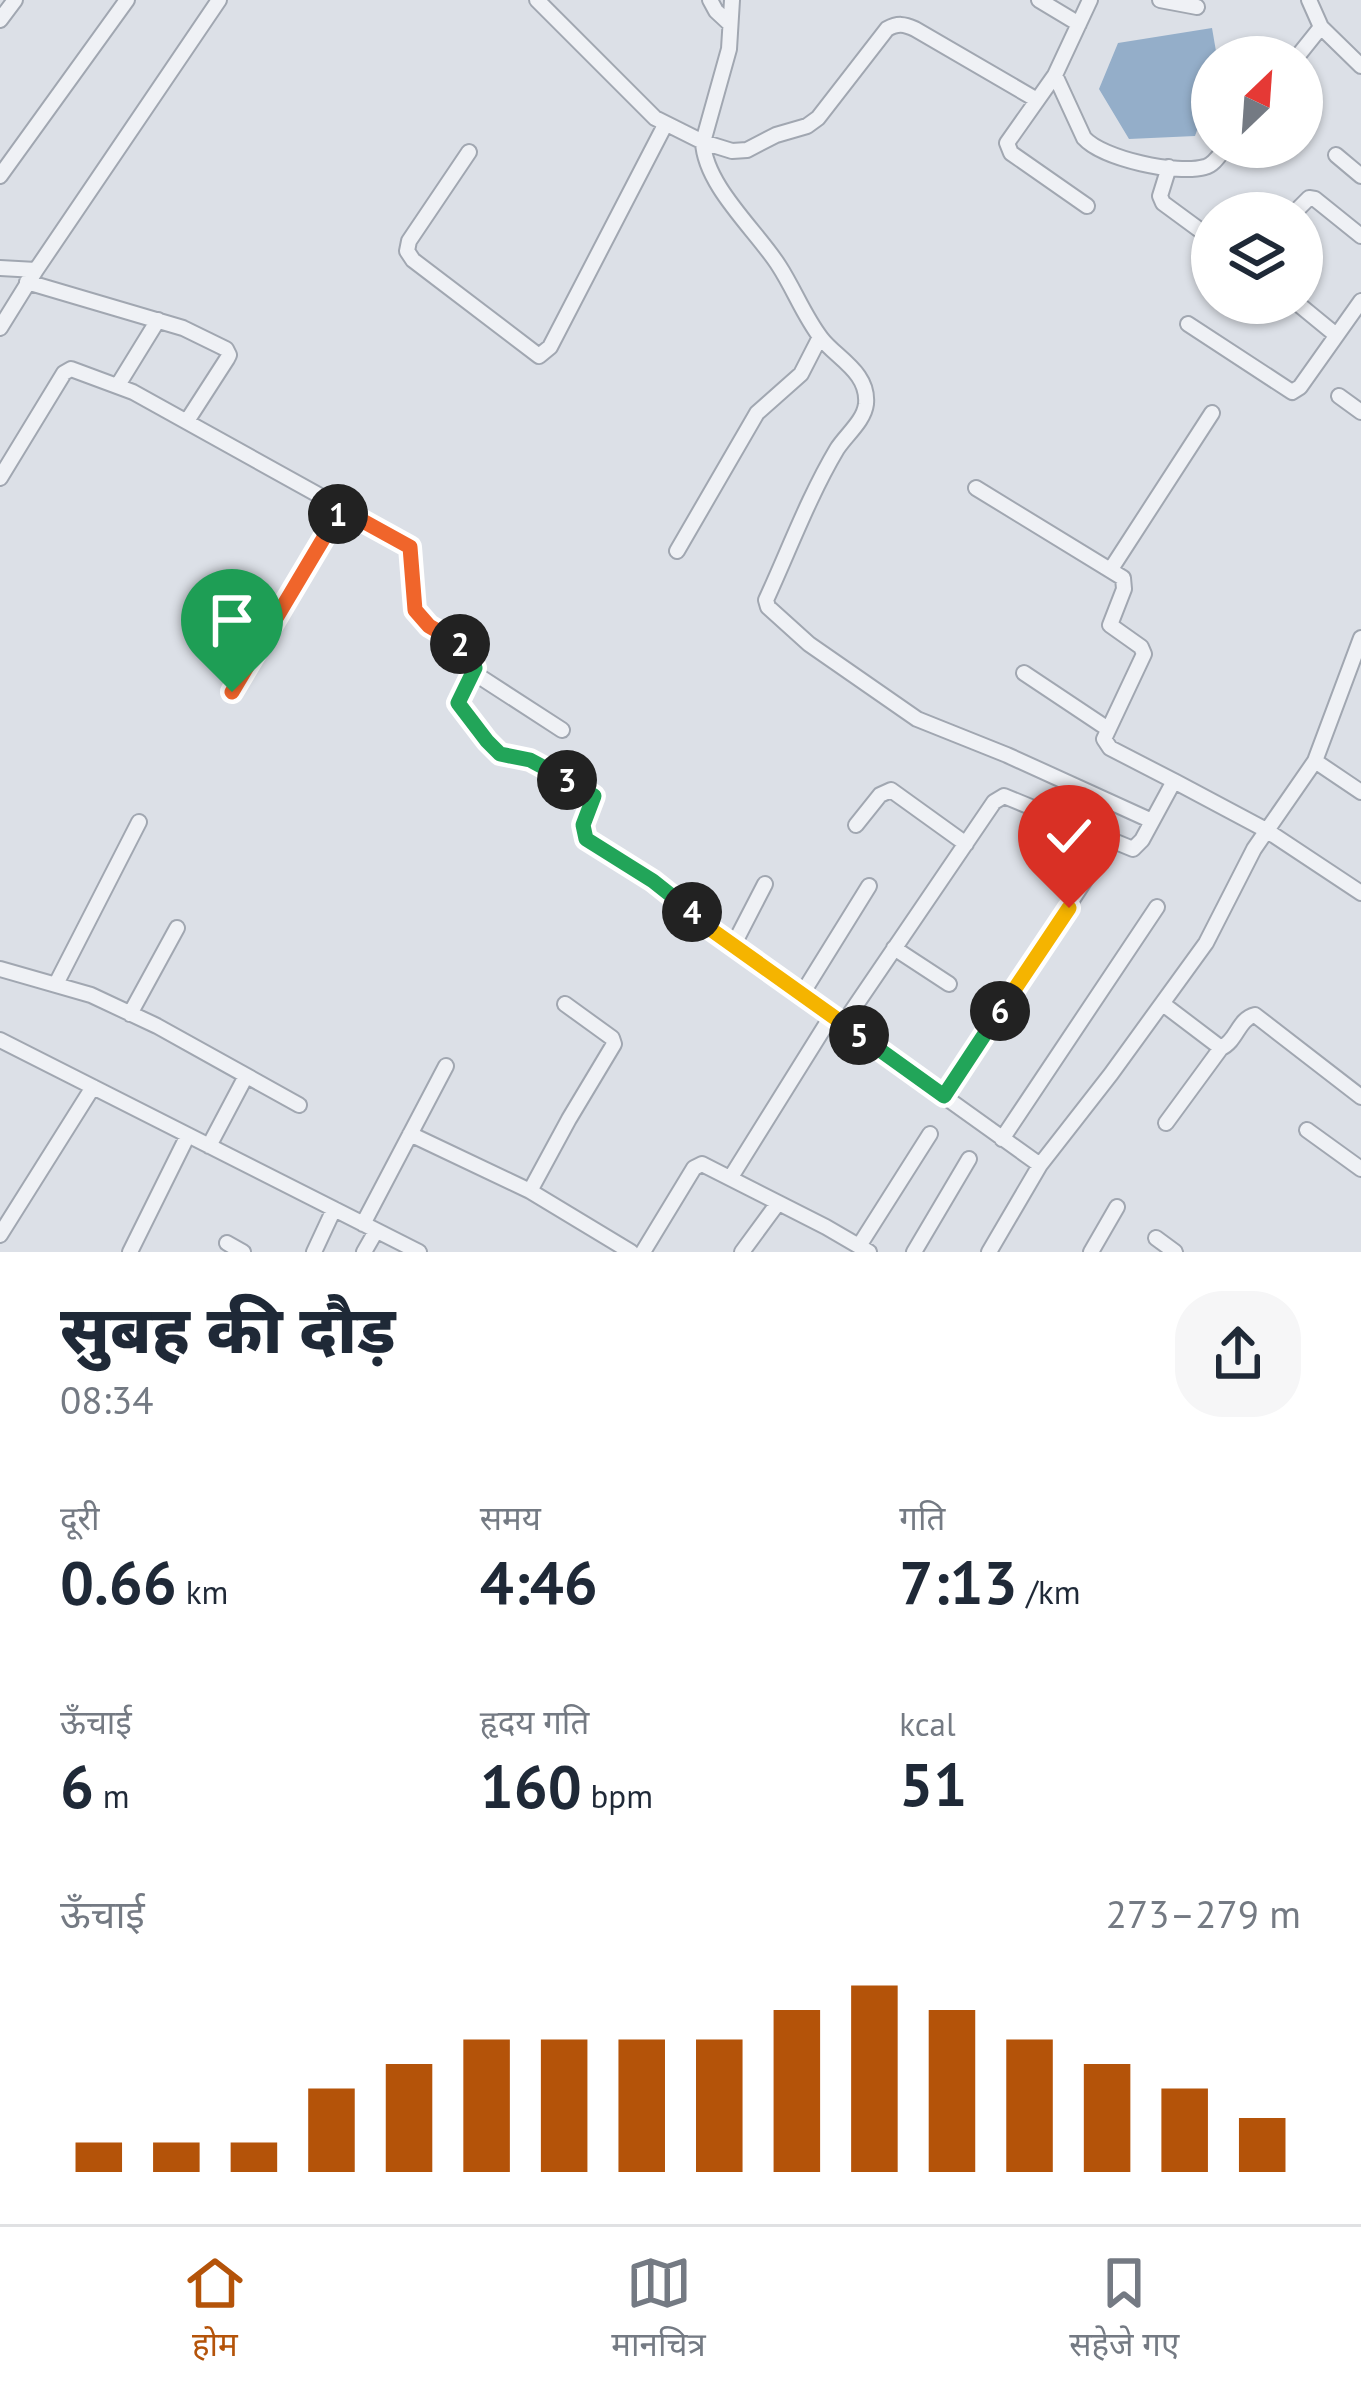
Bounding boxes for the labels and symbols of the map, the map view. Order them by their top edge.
north arrow [1191,36,1323,168]
pin: 1 [308,484,368,544]
pin [181,569,283,692]
pin: 2 [430,614,490,674]
pin: 3 [537,750,597,810]
pin [1018,785,1120,908]
pin: 4 [662,882,722,942]
pin: 6 [970,981,1030,1041]
pin: 5 [829,1005,889,1065]

